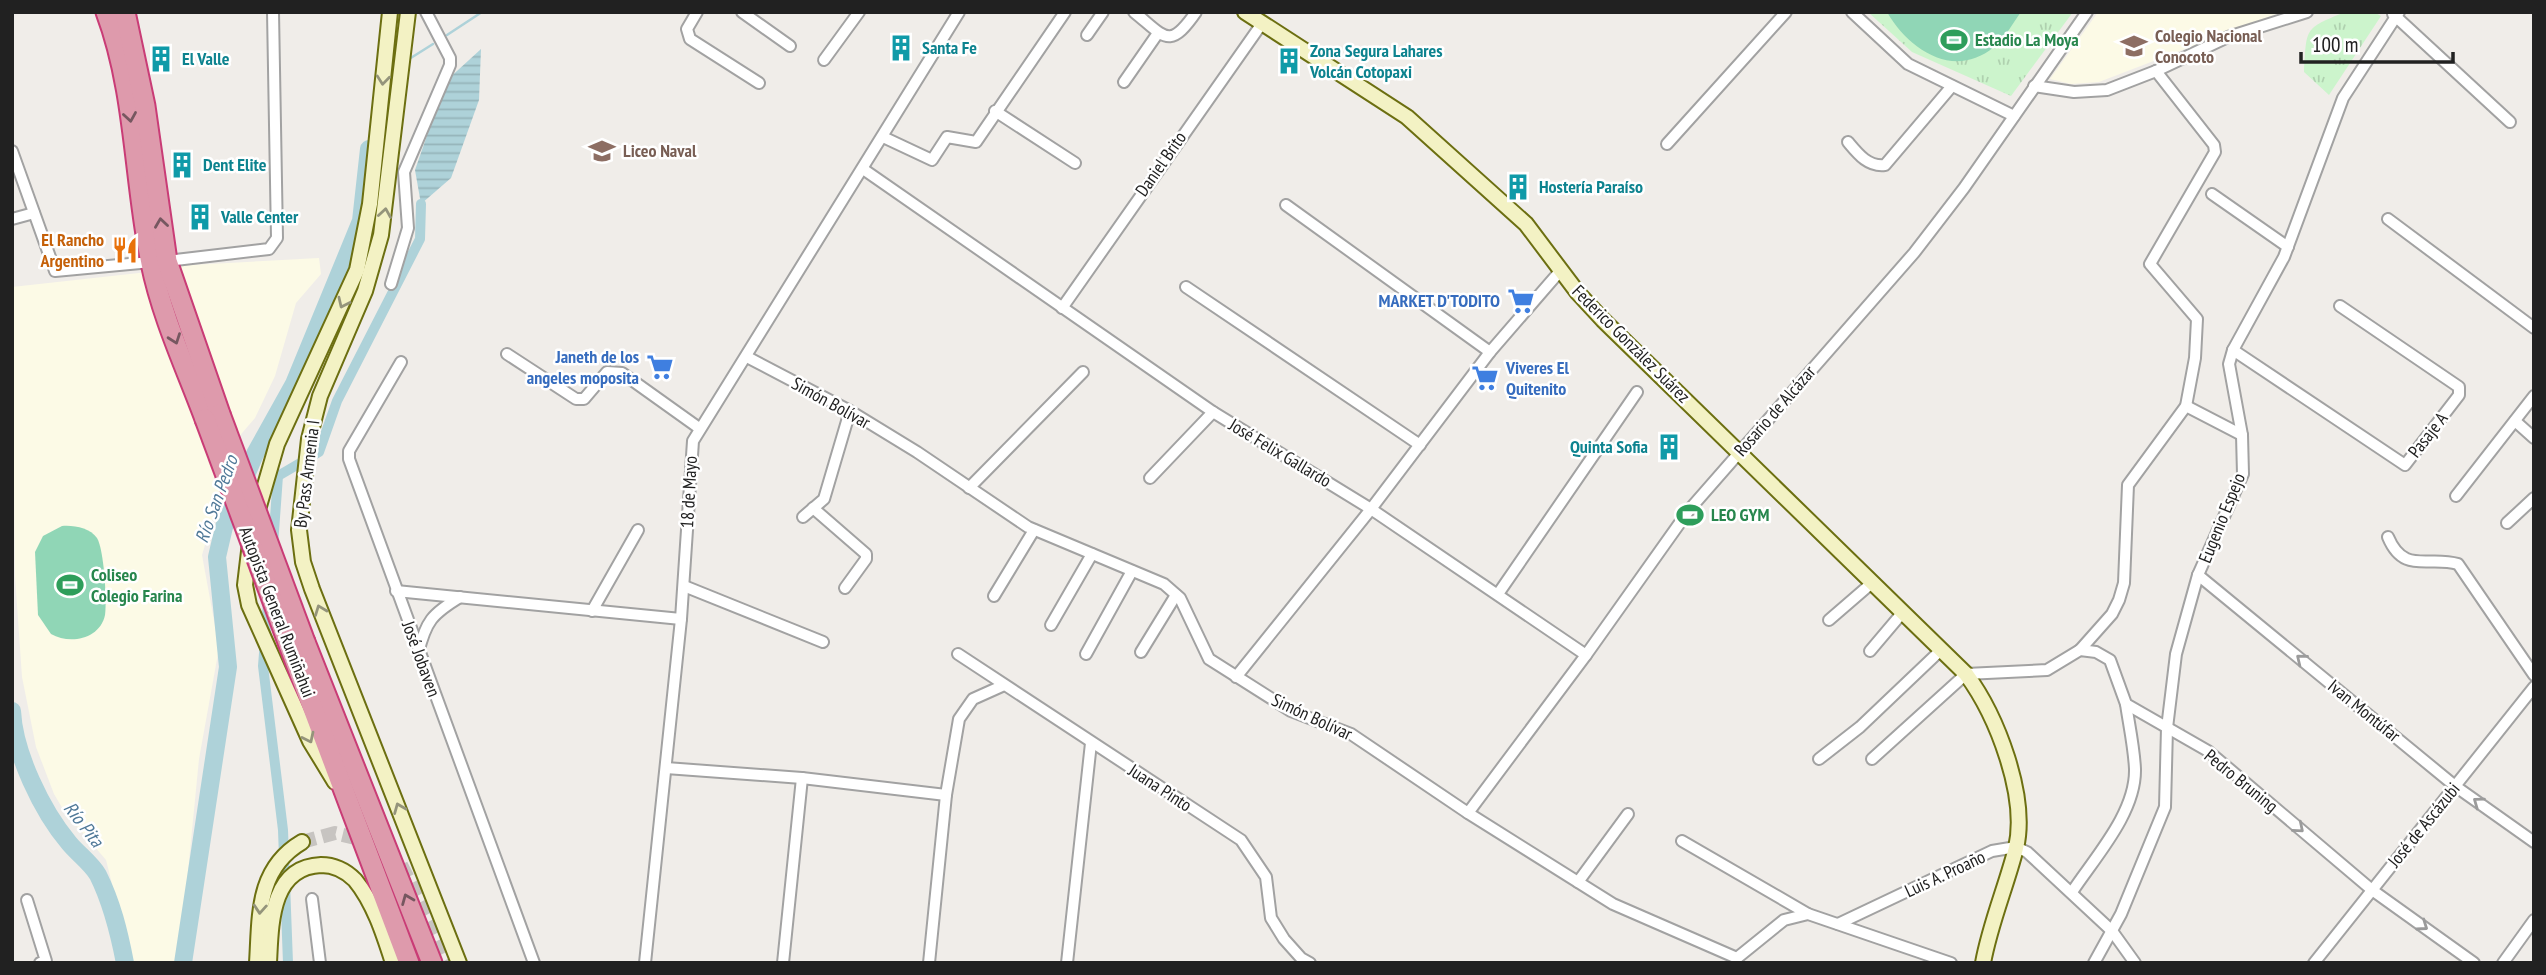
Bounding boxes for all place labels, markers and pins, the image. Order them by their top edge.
place label: Colegio Nacional Conocoto [2155,24,2263,68]
sports icon: Estadio La Moya [1939,25,1969,55]
place label: Estadio La Moya [1975,28,2079,51]
school or university icon: Colegio Nacional Conocoto [2119,31,2149,61]
building icon: Santa Fe [886,33,916,63]
place label: Santa Fe [922,36,977,59]
place label: Zona Segura Lahares Volcán Cotopaxi [1309,39,1443,83]
building icon: El Valle [146,44,176,74]
building icon: Zona Segura Lahares Volcán Cotopaxi [1274,46,1304,76]
place label: El Valle [182,47,230,70]
school or university icon: Liceo Naval [587,136,617,166]
place label: Liceo Naval [623,139,697,162]
building icon: Dent Elite [167,150,197,180]
place label: Dent Elite [203,153,267,176]
building icon: Hostería Paraíso [1503,172,1533,202]
place label: Hostería Paraíso [1539,175,1643,198]
building icon: Valle Center [185,202,215,232]
place label: Valle Center [220,205,299,228]
place label: El Rancho Argentino [40,228,104,272]
restaurant icon: El Rancho Argentino [110,235,140,265]
supermarket icon: MARKET D'TODITO [1506,286,1536,316]
place label: MARKET D'TODITO [1379,289,1500,312]
place label: Janeth de los angeles moposita [527,345,639,389]
supermarket icon: Janeth de los angeles moposita [645,352,675,382]
place label: Viveres El Quitenito [1505,356,1570,400]
supermarket icon: Viveres El Quitenito [1470,363,1500,393]
building icon: Quinta Sofia [1654,432,1684,462]
place label: Quinta Sofia [1570,435,1648,458]
sports icon: LEO GYM [1675,500,1705,530]
place label: LEO GYM [1711,503,1770,526]
place label: Coliseo Colegio Farina [91,563,182,607]
sports icon: Coliseo Colegio Farina [55,570,85,600]

